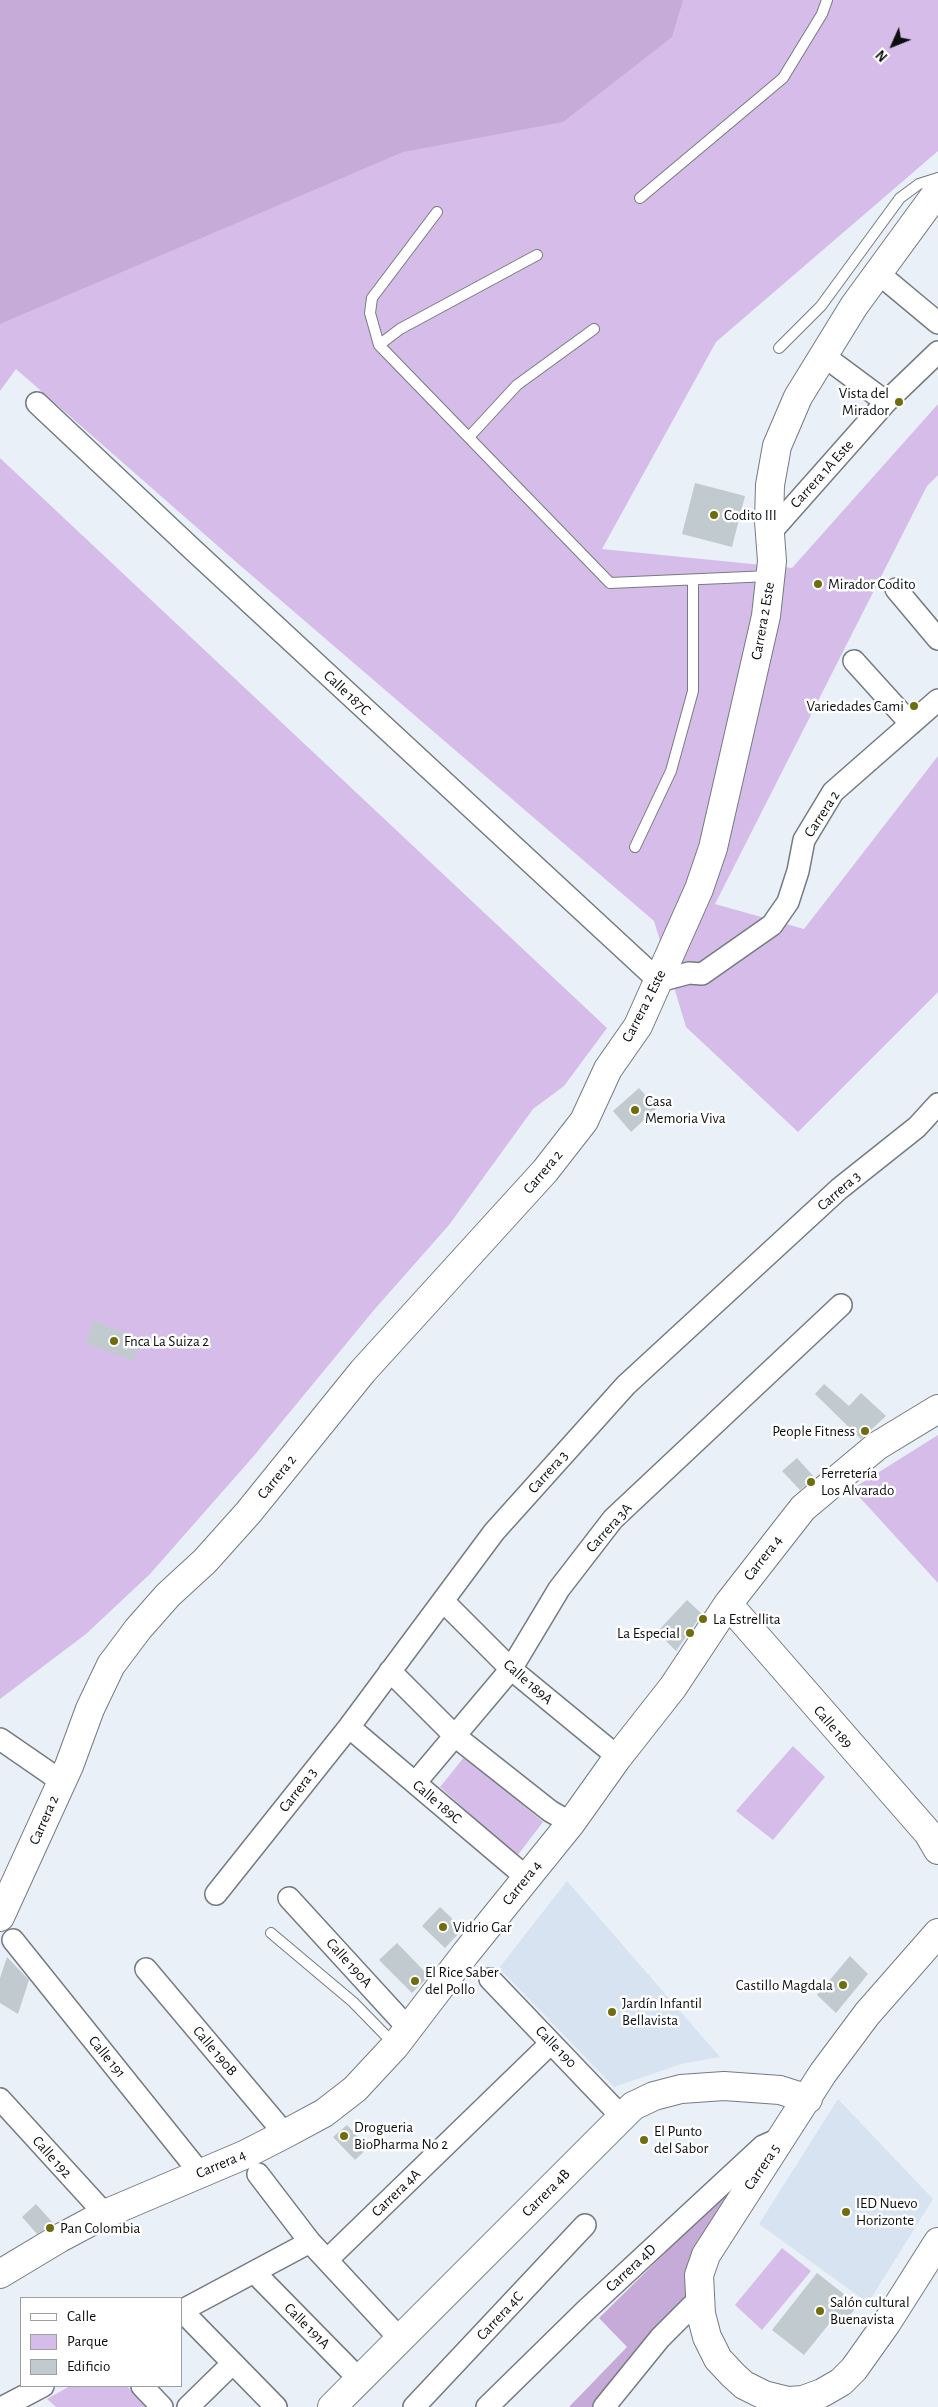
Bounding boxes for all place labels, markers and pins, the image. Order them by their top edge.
place label: Vista del Mirador [839,384,889,419]
marker: Vista del Mirador [893,396,905,408]
place label: Codito III [724,506,777,524]
marker: Codito III [708,509,720,521]
place label: Mirador Codito [828,575,916,593]
marker: Mirador Codito [812,578,824,590]
place label: Variedades Cami [807,697,904,715]
marker: Variedades Cami [908,700,920,712]
place label: Casa Memoria Viva [645,1092,726,1127]
marker: Casa Memoria Viva [629,1104,641,1116]
place label: Fnca La Suiza 2 [124,1332,209,1350]
marker: Fnca La Suiza 2 [108,1335,120,1347]
place label: People Fitness [772,1422,855,1440]
marker: People Fitness [859,1425,871,1437]
place label: Ferretería Los Alvarado [821,1464,894,1499]
marker: Ferretería Los Alvarado [805,1476,817,1488]
place label: La Estrellita [713,1610,781,1628]
marker: La Estrellita [697,1613,709,1625]
place label: La Especial [617,1624,680,1642]
marker: La Especial [684,1627,696,1639]
place label: Vidrio Gar [453,1918,512,1936]
marker: Vidrio Gar [437,1921,449,1933]
place label: El Rice Saber del Pollo [425,1963,499,1998]
marker: El Rice Saber del Pollo [409,1975,421,1987]
place label: Castillo Magdala [736,1976,833,1994]
marker: Castillo Magdala [837,1979,849,1991]
place label: Jardín Infantil Bellavista [622,1994,702,2029]
marker: Jardín Infantil Bellavista [606,2006,618,2018]
place label: Drogueria BioPharma No 2 [354,2118,448,2153]
place label: El Punto del Sabor [654,2122,708,2157]
marker: Drogueria BioPharma No 2 [338,2130,350,2142]
marker: El Punto del Sabor [638,2134,650,2146]
place label: IED Nuevo Horizonte [856,2194,918,2229]
marker: IED Nuevo Horizonte [840,2206,852,2218]
place label: Pan Colombia [60,2219,140,2237]
marker: Pan Colombia [44,2222,56,2234]
place label: Salón cultural Buenavista [830,2293,910,2328]
marker: Salón cultural Buenavista [814,2305,826,2317]

